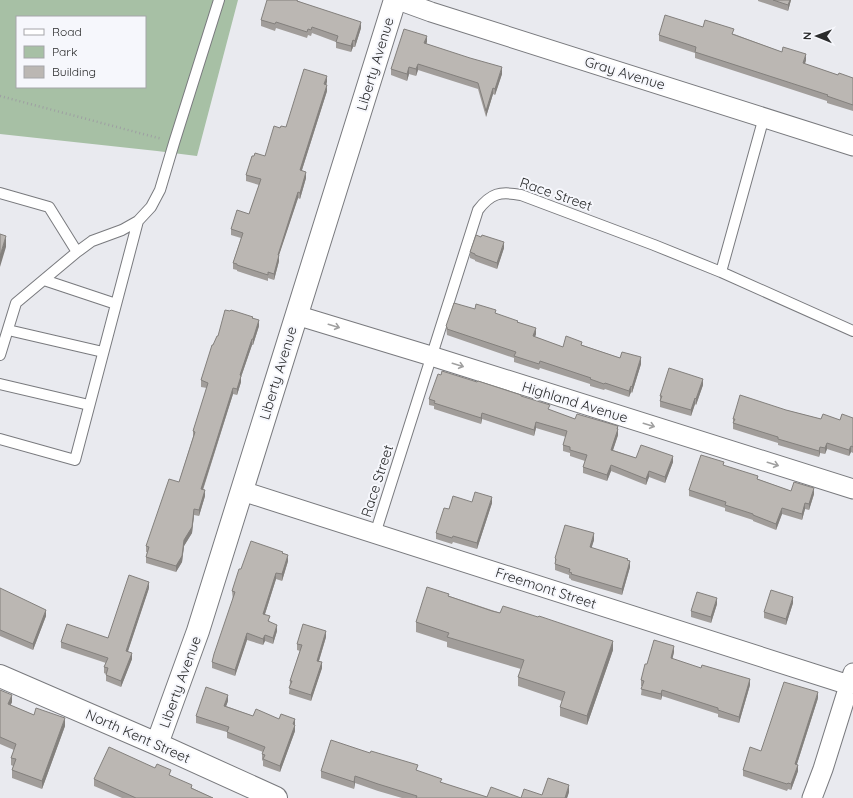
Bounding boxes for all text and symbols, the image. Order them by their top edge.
street label: Liberty Avenue [352,15,398,113]
legend [16,16,146,88]
north arrow [797,16,837,56]
text: Road [52,24,82,39]
text: N [800,32,814,40]
text: Park [52,44,77,59]
street label: Gray Avenue [583,52,667,94]
text: Building [52,64,96,79]
street label: Race Street [518,173,595,215]
one-way arrow [327,323,340,330]
street label: Liberty Avenue [255,324,301,422]
one-way arrow [451,362,464,369]
street label: Highland Avenue [520,377,630,427]
one-way arrow [642,422,655,429]
street label: Race Street [357,442,397,520]
one-way arrow [766,461,779,468]
street label: Freemont Street [493,563,599,613]
street label: Liberty Avenue [155,633,205,730]
street label: North Kent Street [83,705,193,767]

